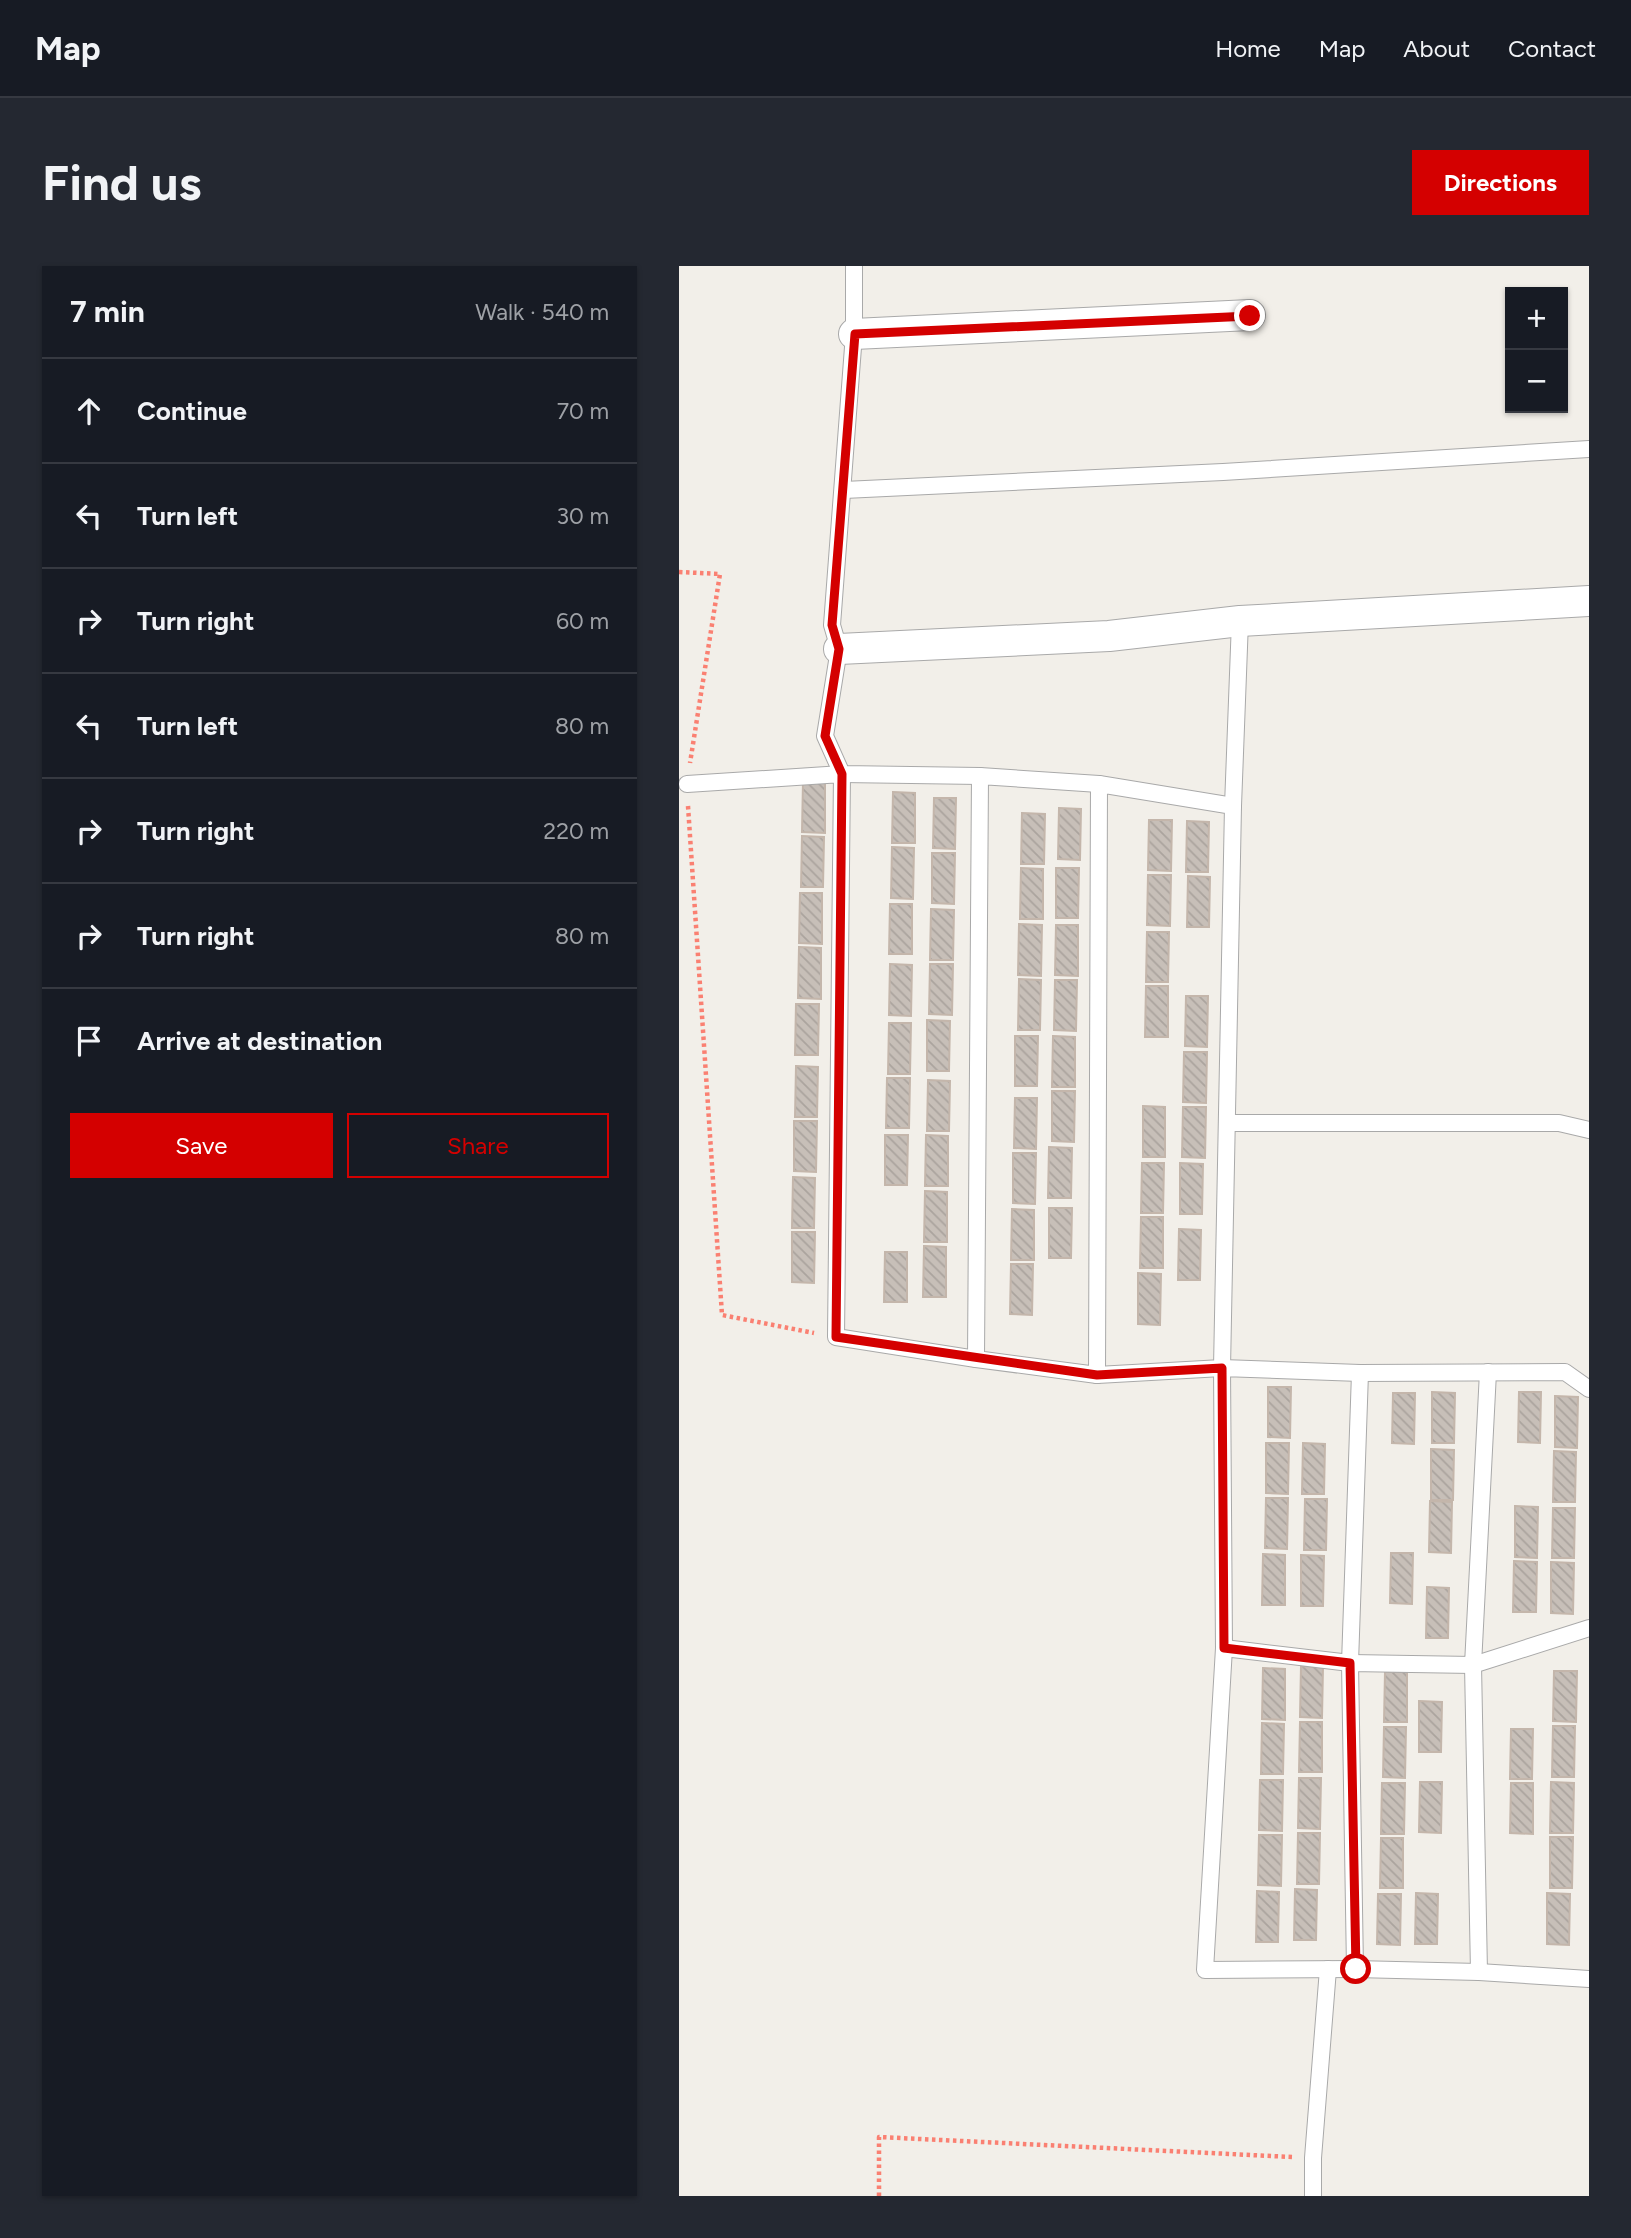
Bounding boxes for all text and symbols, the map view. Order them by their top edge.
text: Map [35,29,101,68]
text: Home [1215,34,1281,63]
text: Map [1319,34,1365,63]
text: About [1403,34,1470,63]
text: Contact [1508,34,1596,63]
button: Directions [1412,150,1589,215]
text: Find us [42,153,201,212]
map controls [1505,287,1568,413]
button: + [1505,287,1568,350]
text: 7 min [70,293,145,330]
text: Walk · 540 m [475,298,609,326]
route end [1234,300,1265,331]
button: − [1505,350,1568,413]
icon: ahead [70,392,108,430]
text: Continue [137,395,247,427]
text: 70 m [557,397,609,425]
icon: left [70,497,108,535]
text: Turn left [137,500,238,532]
text: 30 m [556,502,609,530]
icon: right [70,602,108,640]
text: Turn right [137,605,254,637]
text: 60 m [556,607,609,635]
icon: left [70,707,108,745]
text: Turn left [137,710,238,742]
text: 80 m [555,712,609,740]
icon: right [70,812,108,850]
text: Turn right [137,815,254,847]
text: 220 m [543,817,609,845]
icon: right [70,917,108,955]
text: Turn right [137,920,254,952]
text: 80 m [555,922,609,950]
icon: arrive [70,1022,108,1060]
text: Arrive at destination [137,1025,382,1057]
button: Save [70,1113,333,1178]
button: Share [347,1113,609,1178]
route start [1340,1953,1371,1984]

